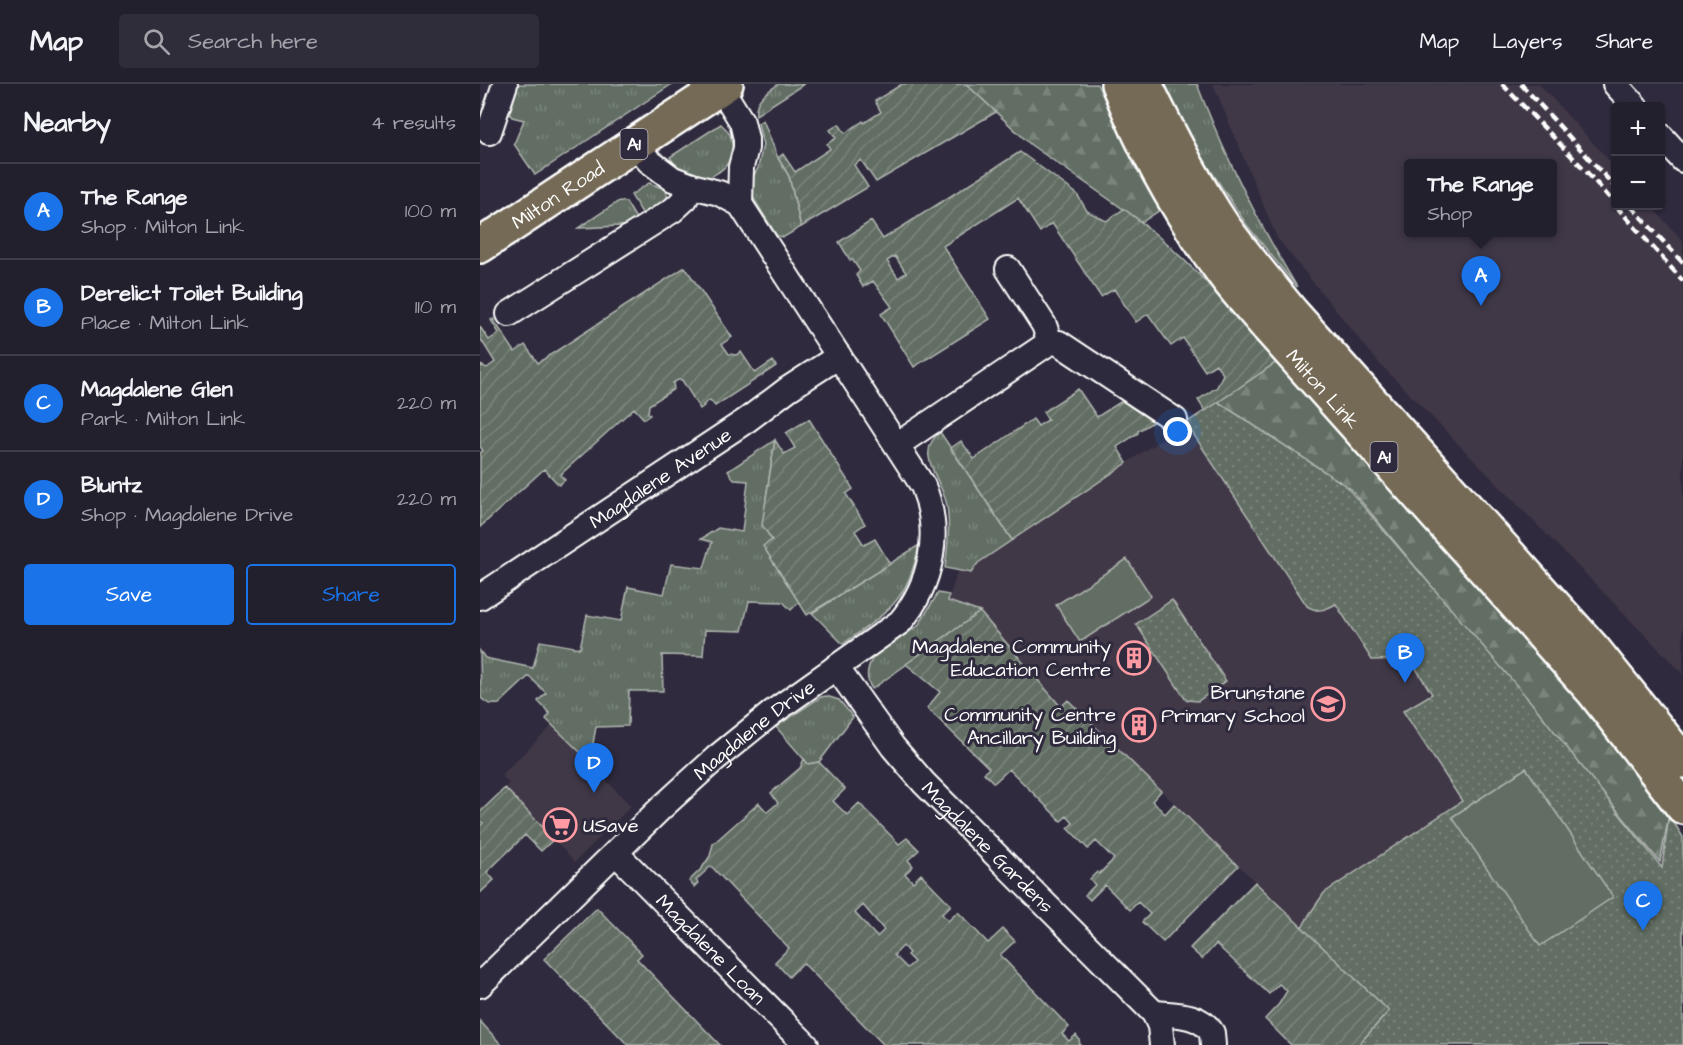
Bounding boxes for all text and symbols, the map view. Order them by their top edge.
search box [119,14,539,68]
text: Map [30,22,83,61]
icon: search [140,25,173,58]
text: Search here [188,26,318,57]
text: Map [1419,27,1459,56]
text: Layers [1492,27,1562,56]
text: Share [1595,27,1653,56]
map controls [1611,102,1665,210]
button: + [1611,102,1665,156]
text: Nearby [24,105,111,141]
text: 4 results [371,109,456,137]
road number: A1 [620,129,648,159]
street label: Milton Road [506,155,610,237]
button: − [1611,156,1665,210]
popup [1404,159,1557,237]
text: The Range [1427,169,1534,200]
text: The Range [81,182,187,213]
text: A [37,197,50,225]
text: 100 m [405,197,456,225]
text: Shop [1427,200,1472,228]
text: Shop · Milton Link [81,213,244,241]
pin: A [1462,256,1500,306]
text: Derelict Toilet Building [81,278,303,309]
text: B [36,293,51,321]
text: 110 m [415,293,456,321]
text: Place · Milton Link [81,309,249,337]
street label: Milton Link [1279,343,1366,436]
text: Magdalene Glen [81,374,233,405]
text: C [36,389,51,417]
text: 220 m [397,389,456,417]
text: Park · Milton Link [81,405,245,433]
your location [1163,417,1192,446]
street label: Magdalene Avenue [584,421,737,536]
road number: A1 [1370,442,1398,472]
text: Bluntz [81,470,142,501]
text: D [37,485,50,513]
text: 220 m [397,485,456,513]
text: Shop · Magdalene Drive [81,501,293,529]
button: Save [24,564,234,625]
button: Share [246,564,456,625]
place label: Magdalene Community Education Centre [912,633,1111,684]
pin: B [1386,634,1424,683]
building icon: Magdalene Community Education Centre [1116,640,1152,676]
street label: Magdalene Drive [687,673,821,787]
place label: Brunstane Primary School [1161,679,1305,731]
school or university icon: Brunstane Primary School [1310,686,1346,722]
place label: Community Centre Ancillary Building [944,701,1116,753]
building icon: Community Centre Ancillary Building [1121,707,1157,743]
pin: D [574,744,614,793]
street label: Magdalene Gardens [915,775,1059,920]
supermarket icon: USave [542,807,578,843]
place label: USave [583,812,639,840]
pin: C [1624,882,1662,931]
street label: Magdalene Loan [649,888,771,1011]

